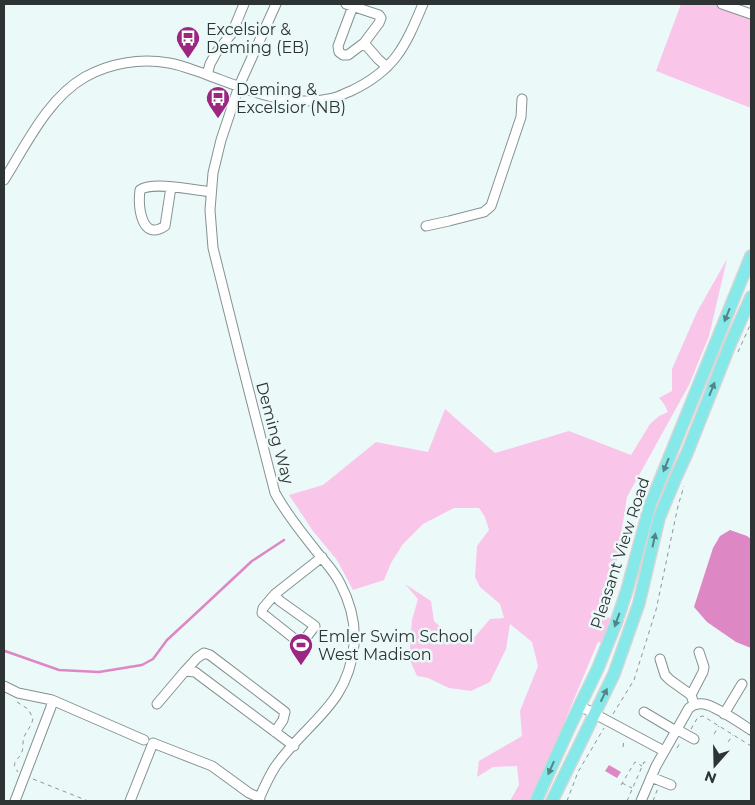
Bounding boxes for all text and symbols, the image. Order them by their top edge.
place label: Excelsior & Deming (EB) [206,20,309,57]
bus stop icon: Excelsior & Deming (EB) [175,25,201,59]
place label: Deming & Excelsior (NB) [236,80,346,117]
bus stop icon: Deming & Excelsior (NB) [205,85,231,119]
one-way arrow [723,307,731,322]
street label: Deming Way [252,380,298,486]
one-way arrow [708,381,716,396]
one-way arrow [662,458,670,473]
street label: Pleasant View Road [587,475,653,631]
one-way arrow [650,533,658,548]
one-way arrow [613,613,621,628]
place label: Emler Swim School West Madison [318,627,473,664]
sports icon: Emler Swim School West Madison [288,632,314,666]
one-way arrow [601,688,609,702]
north arrow [690,740,740,790]
one-way arrow [546,761,554,775]
text: N [702,767,719,788]

